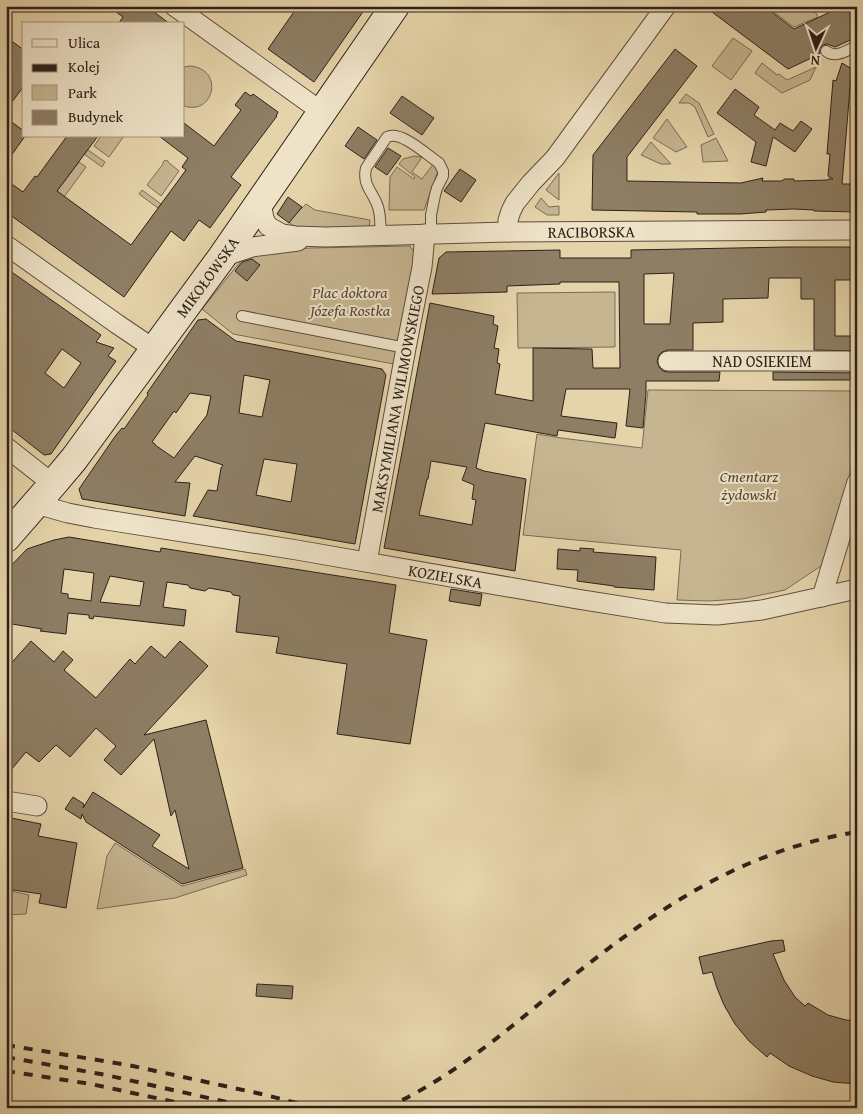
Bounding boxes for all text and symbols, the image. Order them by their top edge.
legend [22,22,185,138]
north arrow [790,22,840,72]
text: Ulica [68,32,100,53]
text: N [809,51,821,71]
text: Kolej [68,56,100,77]
text: Park [68,82,97,103]
text: Budynek [68,106,124,127]
street label: RACIBORSKA [548,219,635,244]
street label: MIKOŁOWSKA [170,231,245,322]
park label: Plac doktora Józefa Rostka [307,280,391,322]
street label: MAKSYMILIANA WILIMOWSKIEGO [364,283,430,514]
street label: NAD OSIEKIEM [712,349,812,373]
park label: Cmentarz żydowski [720,464,779,506]
street label: KOZIELSKA [407,558,485,594]

